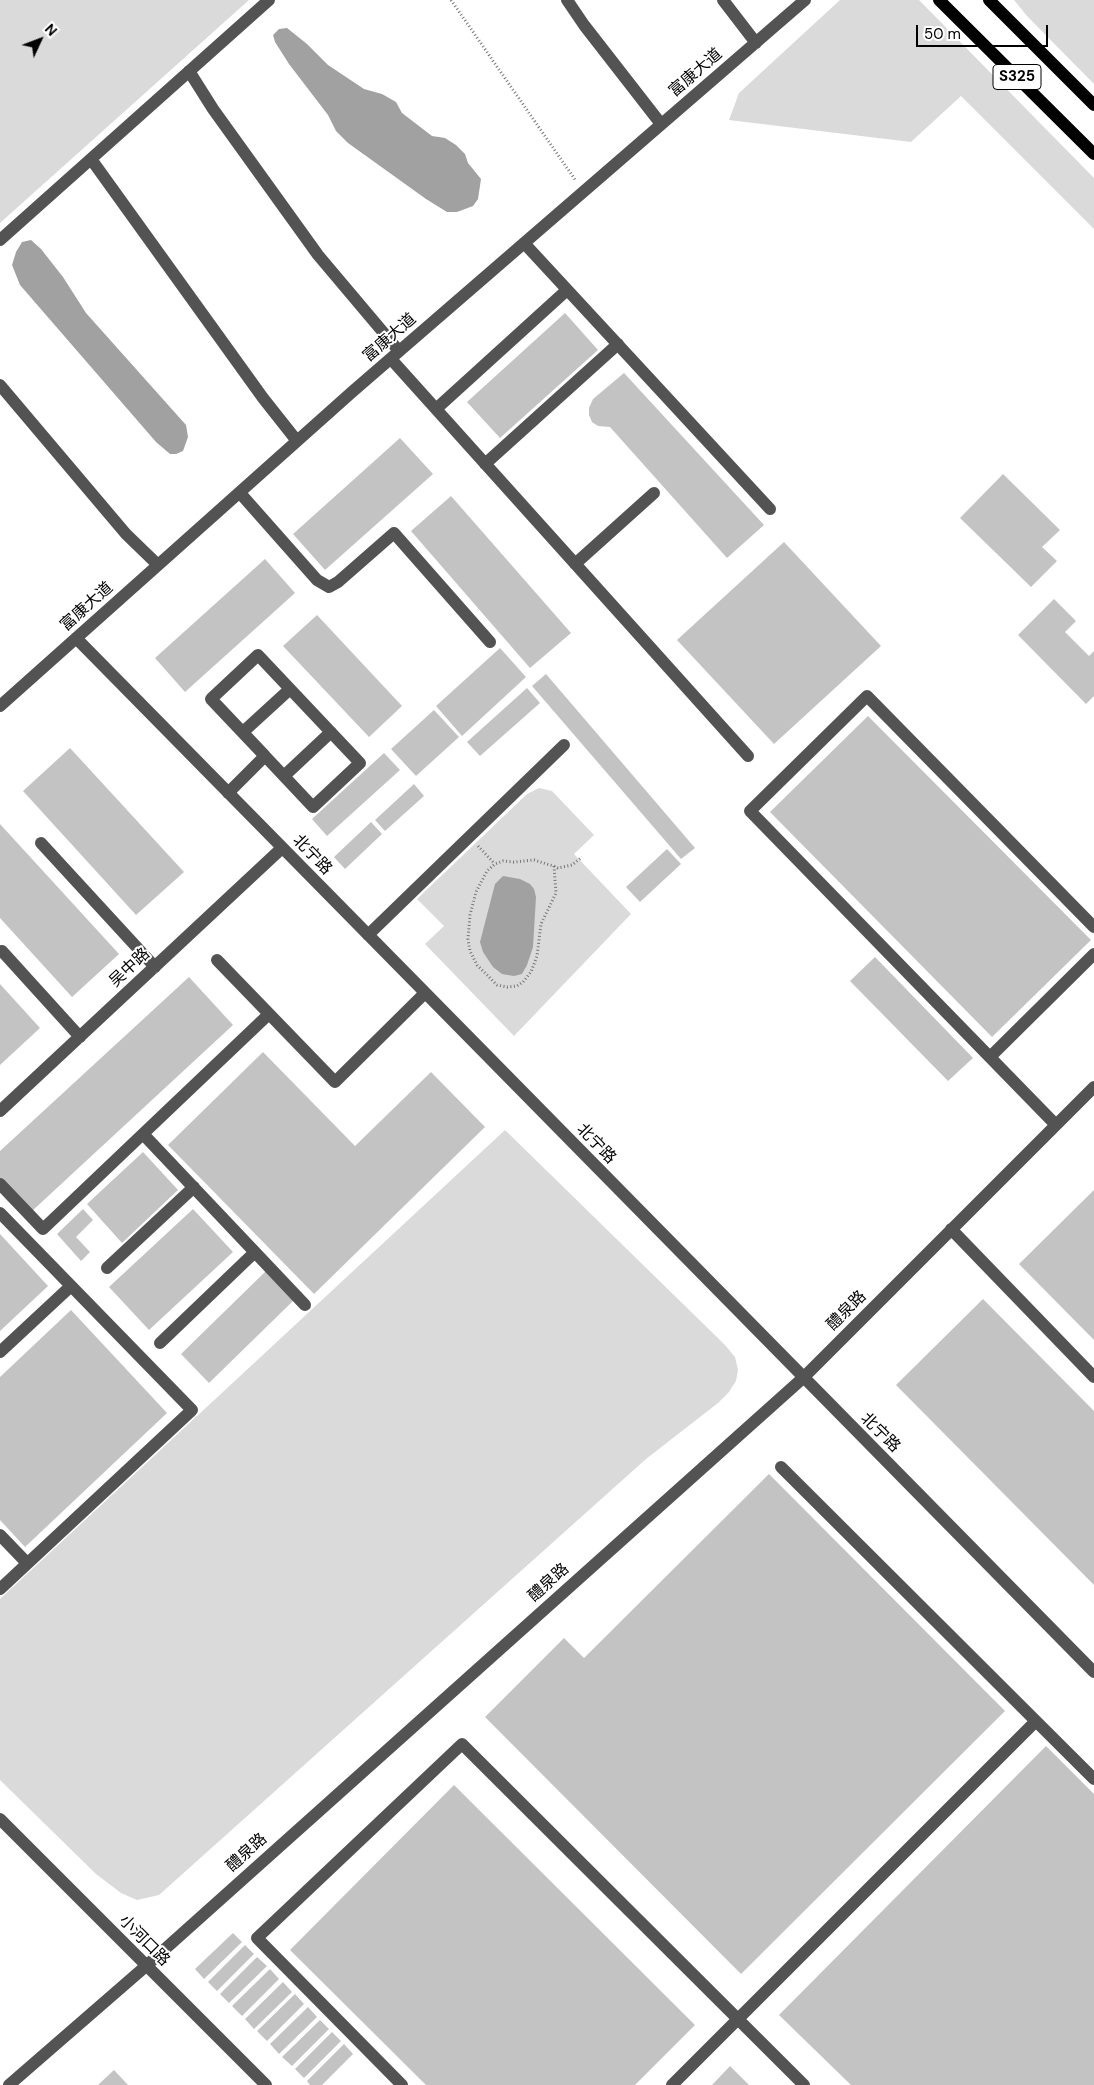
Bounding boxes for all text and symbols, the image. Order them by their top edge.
north arrow [15,15,65,65]
scale bar [919,15,1052,47]
text: N [41,20,61,40]
text: 50 m [924,24,961,44]
street label: 富康大道 [666,45,726,101]
road number: S325 [993,64,1041,90]
street label: 富康大道 [360,310,420,366]
street label: 富康大道 [57,578,117,636]
street label: 北宁路 [288,831,336,879]
street label: 吴中路 [106,945,154,991]
street label: 北宁路 [572,1120,620,1168]
street label: 醴泉路 [823,1287,871,1335]
street label: 北宁路 [856,1409,904,1457]
street label: 醴泉路 [525,1560,573,1606]
street label: 醴泉路 [223,1830,271,1876]
street label: 小河口路 [115,1912,173,1970]

